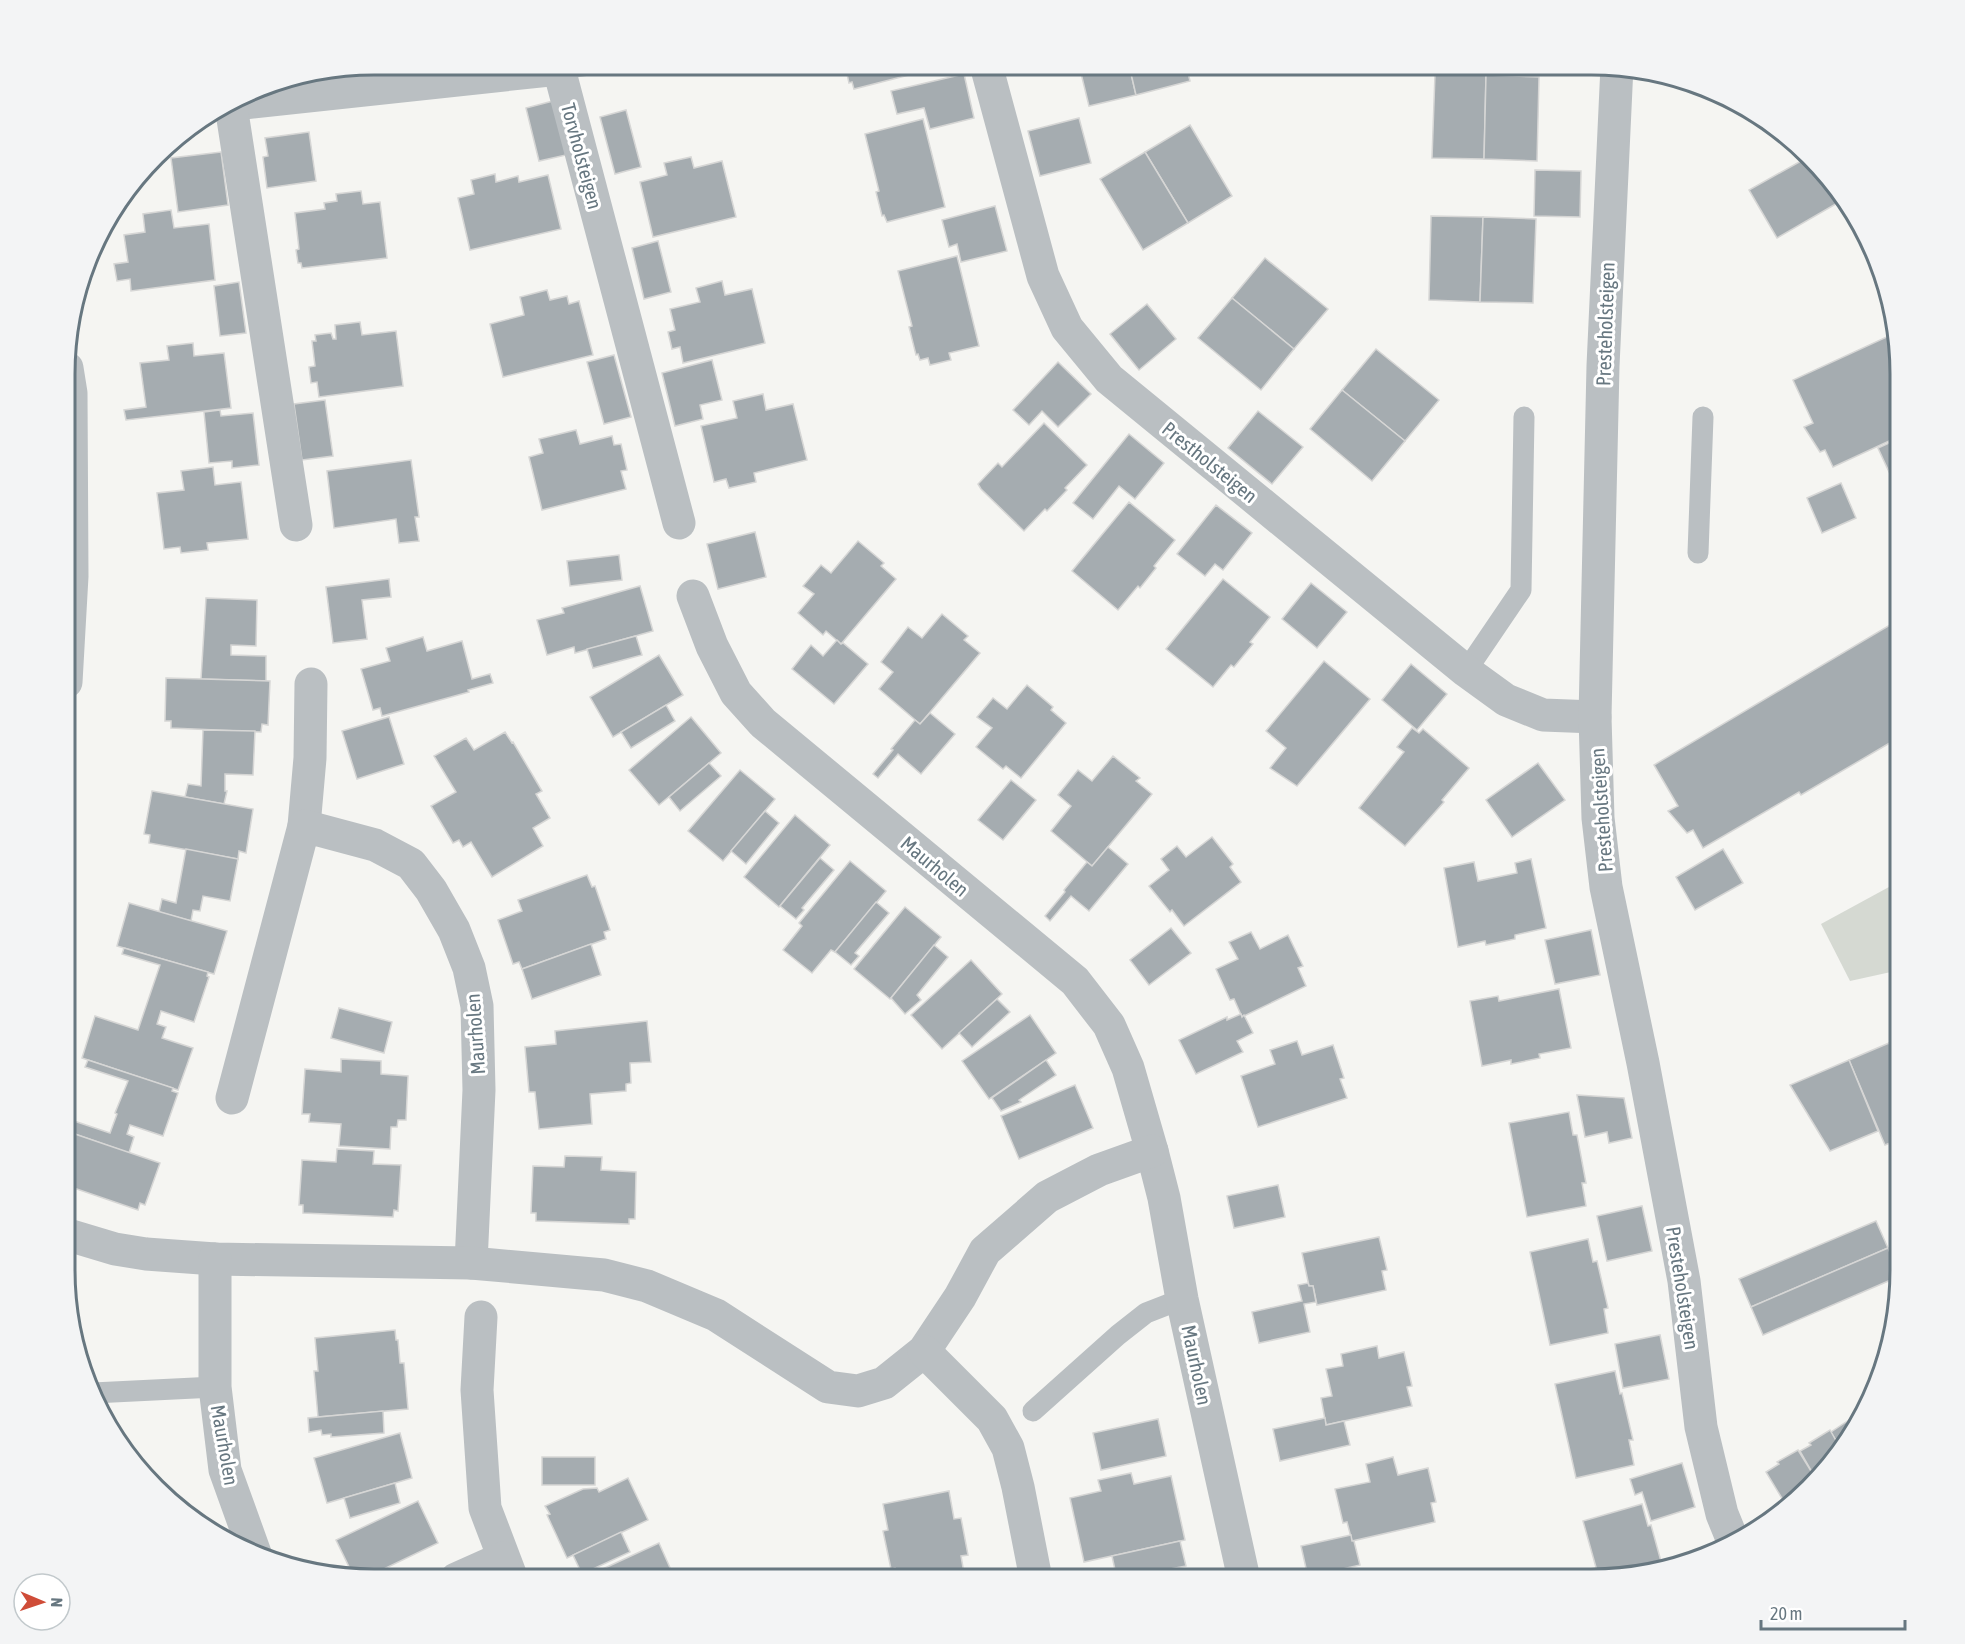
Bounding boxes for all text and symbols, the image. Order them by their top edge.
street label: Torvholsteigen [557,100,607,212]
street label: Presteholsteigen [1591,262,1619,386]
street label: Prestholsteigen [1158,417,1262,507]
street label: Presteholsteigen [1585,747,1617,873]
street label: Maurholen [896,831,974,901]
street label: Maurholen [461,993,489,1075]
street label: Presteholsteigen [1662,1225,1704,1351]
street label: Maurholen [1177,1323,1217,1407]
street label: Maurholen [207,1403,243,1487]
north arrow [12,1572,72,1632]
scale bar [1761,1593,1905,1631]
text: N [48,1597,66,1608]
text: 20 m [1770,1603,1802,1624]

